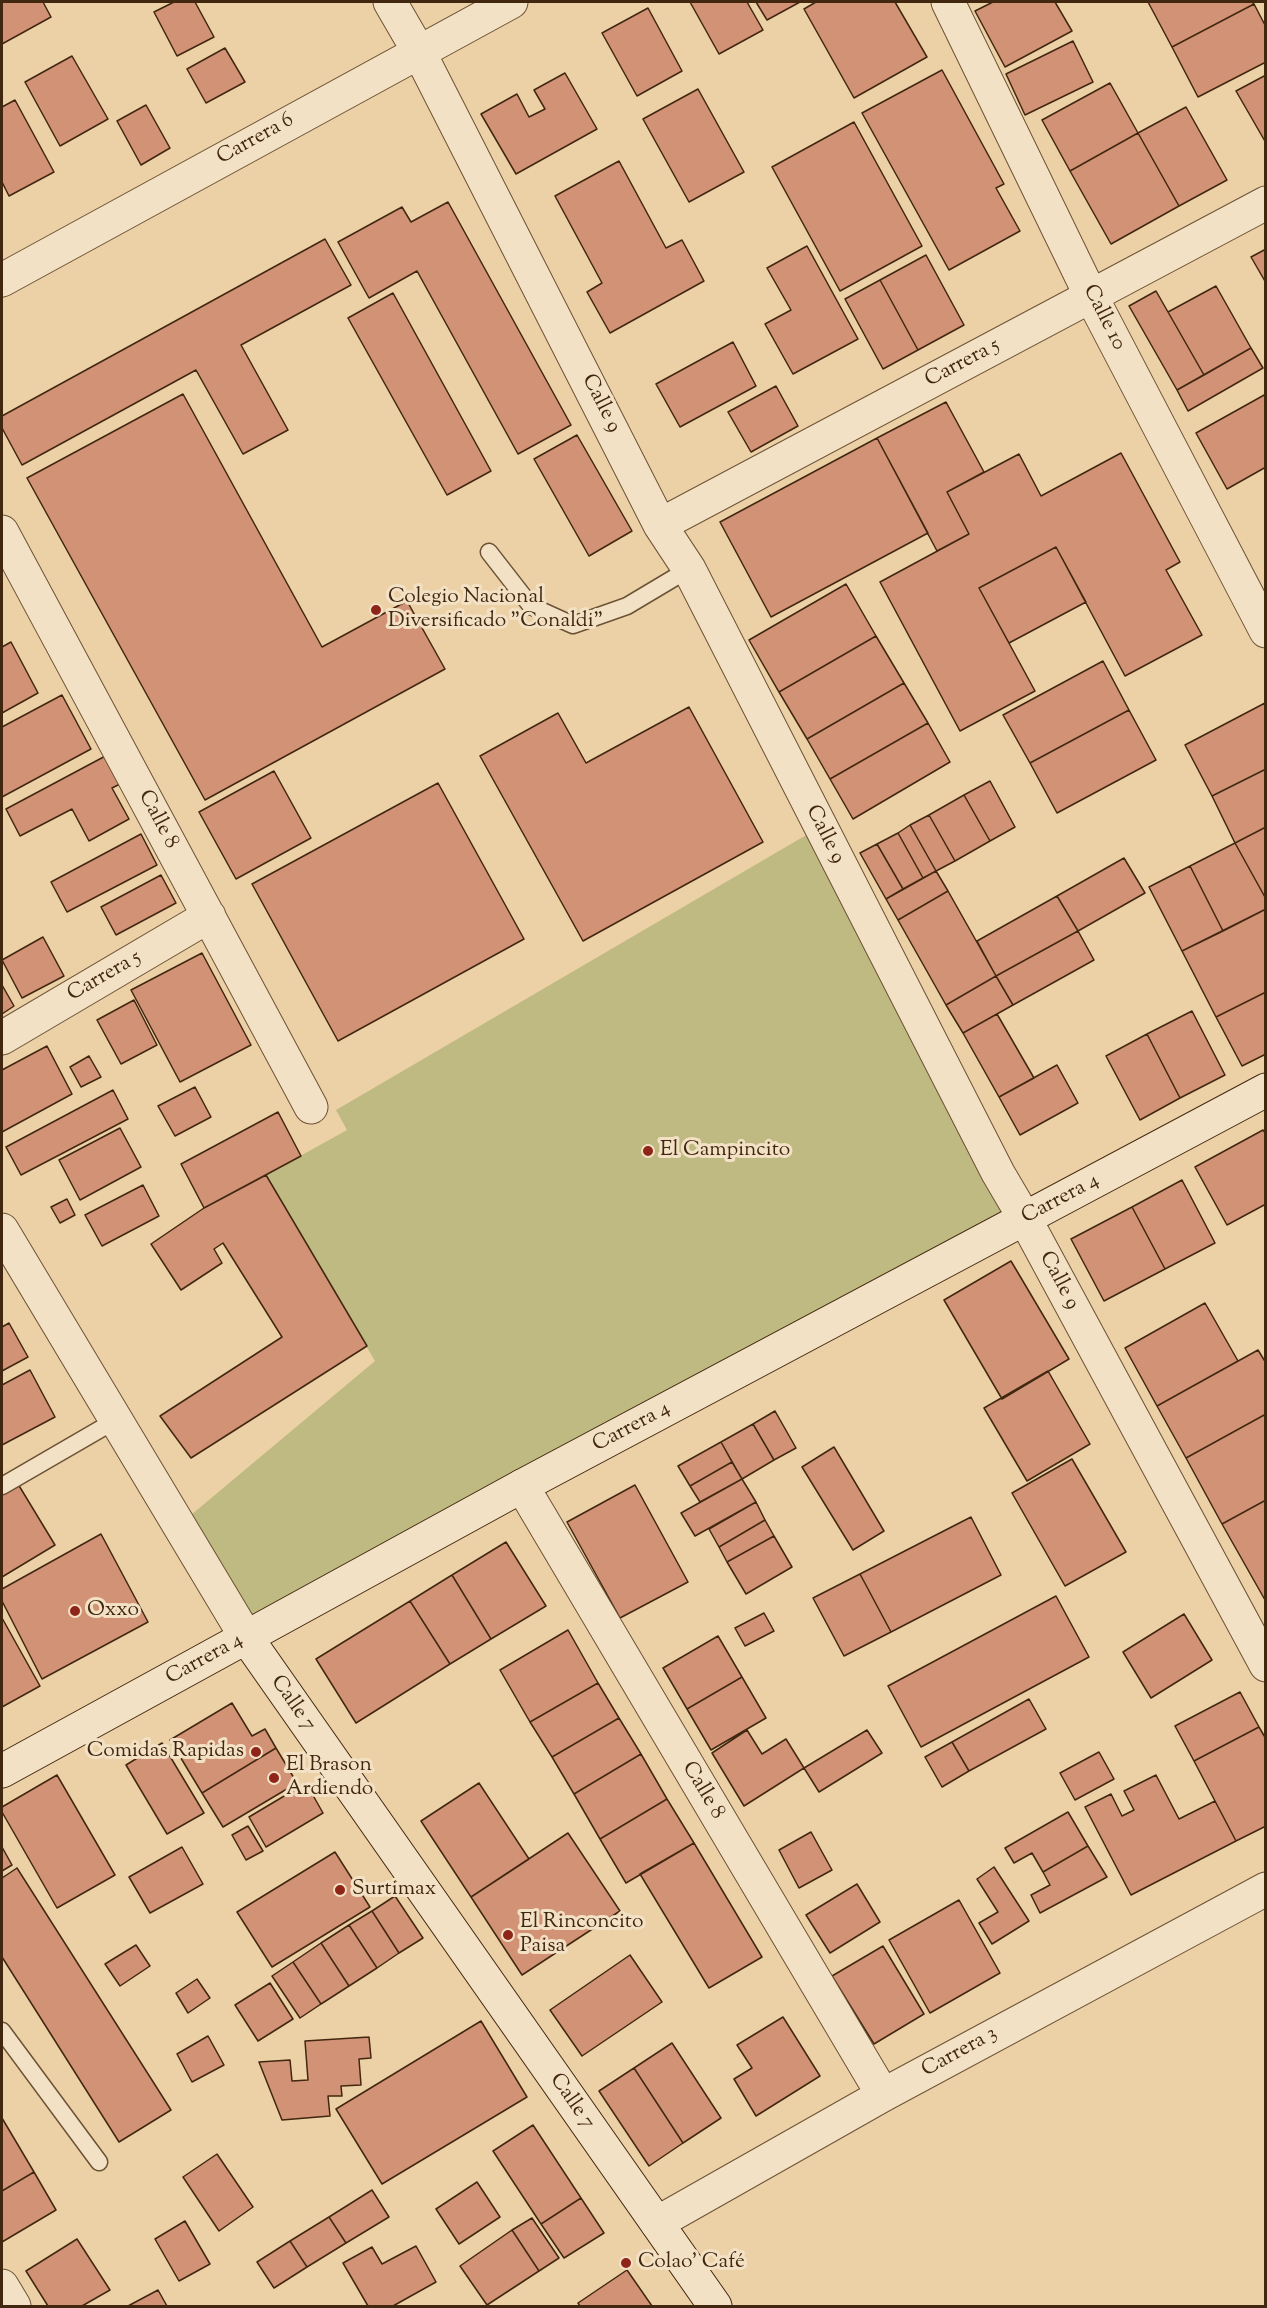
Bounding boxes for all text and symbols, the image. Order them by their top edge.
street label: Carrera 6 [213,109,299,171]
street label: Calle 10 [1076,281,1130,355]
street label: Carrera 5 [921,334,1005,394]
street label: Calle 9 [575,371,625,437]
place label: Colegio Nacional Diversificado "Conaldi" [388,585,603,635]
marker: Colegio Nacional Diversificado "Conaldi" [369,603,383,617]
street label: Calle 8 [131,786,183,854]
street label: Calle 9 [799,802,849,868]
street label: Carrera 5 [64,946,146,1008]
place label: El Campincito [660,1138,790,1164]
marker: El Campincito [641,1144,655,1158]
street label: Carrera 4 [1018,1169,1104,1231]
street label: Calle 9 [1032,1248,1084,1314]
street label: Carrera 4 [589,1397,675,1459]
place label: Oxxo [87,1598,139,1624]
marker: Oxxo [68,1604,82,1618]
street label: Carrera 4 [162,1629,248,1691]
street label: Calle 7 [264,1671,320,1737]
place label: Comidas Rapidas [87,1739,244,1765]
marker: Comidas Rapidas [249,1745,263,1759]
place label: El Brason Ardiendo [286,1753,373,1803]
street label: Calle 8 [675,1758,729,1824]
marker: El Brason Ardiendo [267,1771,281,1785]
place label: Surtimax [352,1877,436,1903]
marker: Surtimax [333,1883,347,1897]
place label: El Rinconcito Paisa [520,1910,643,1960]
marker: El Rinconcito Paisa [501,1928,515,1942]
street label: Carrera 3 [918,2022,1002,2084]
street label: Calle 7 [543,2069,599,2135]
place label: Colao' Café [638,2250,745,2276]
marker: Colao' Café [619,2256,633,2270]

